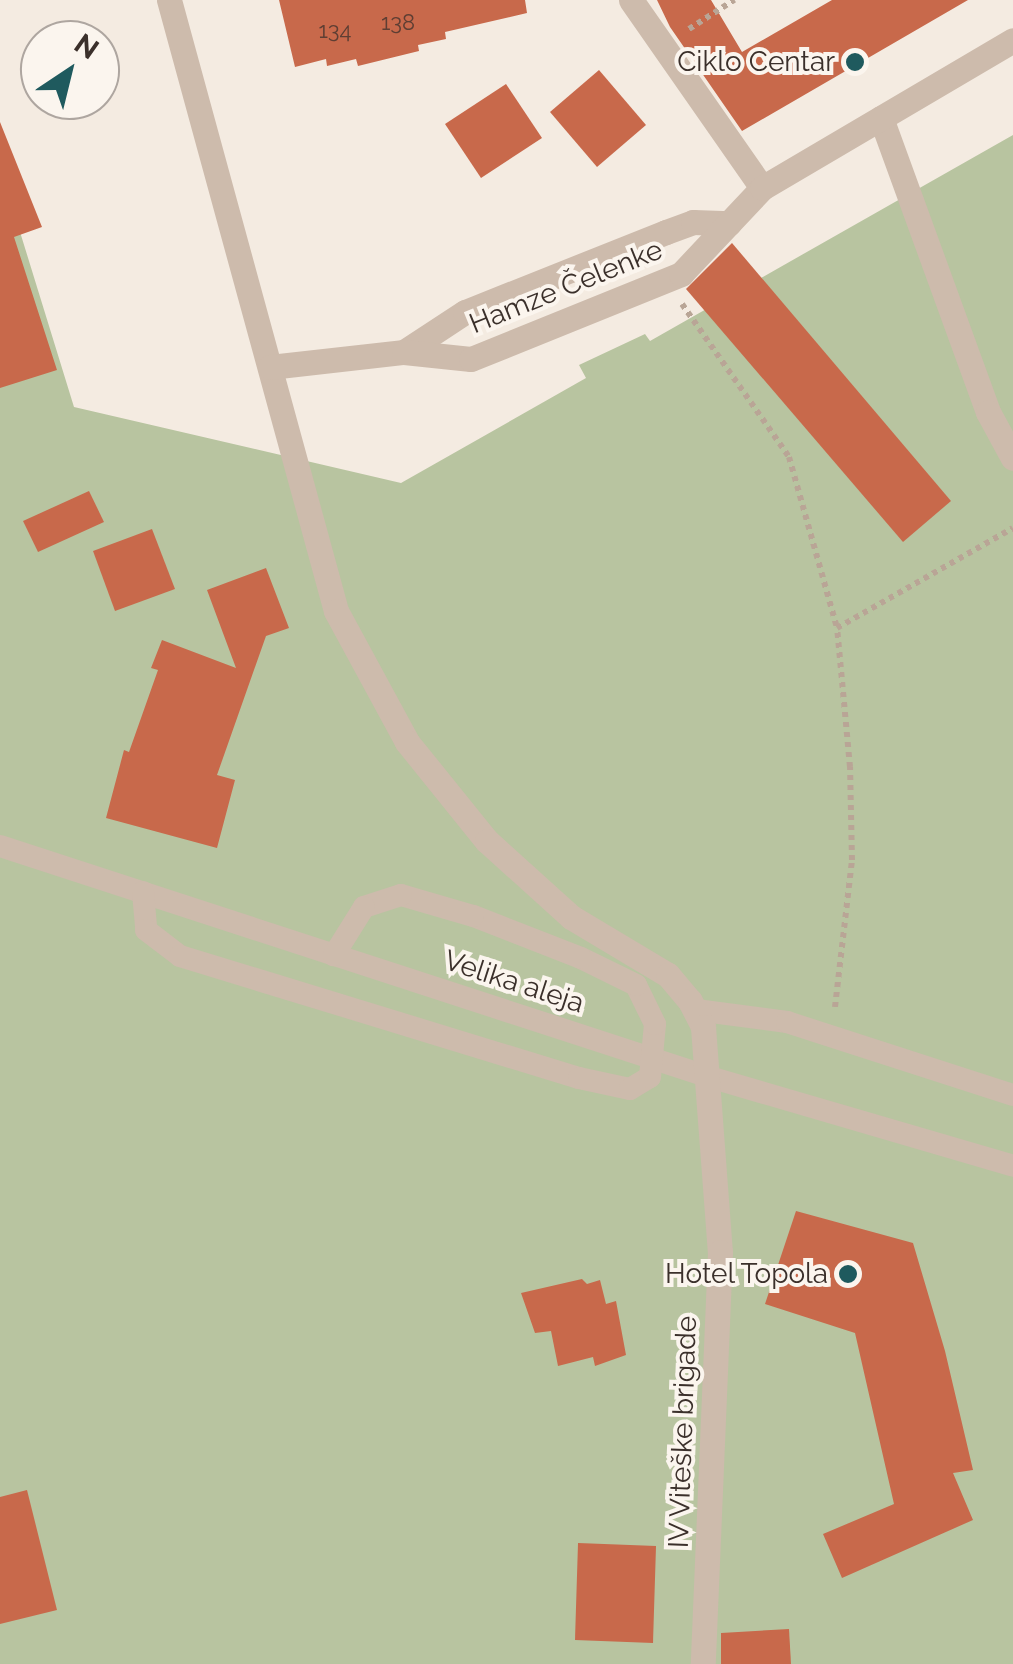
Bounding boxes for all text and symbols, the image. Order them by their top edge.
house number: 138 [381,10,415,36]
house number: 134 [318,18,352,44]
north arrow [20,20,120,120]
text: N [68,27,105,66]
place label: Ciklo Centar [677,45,835,79]
marker: Ciklo Centar [844,51,866,73]
street label: Hamze Čelenke [465,233,667,341]
street label: Velika aleja [440,944,588,1020]
place label: Hotel Topola [663,1257,828,1291]
marker: Hotel Topola [837,1263,859,1285]
street label: IV Viteške brigade [662,1314,704,1550]

